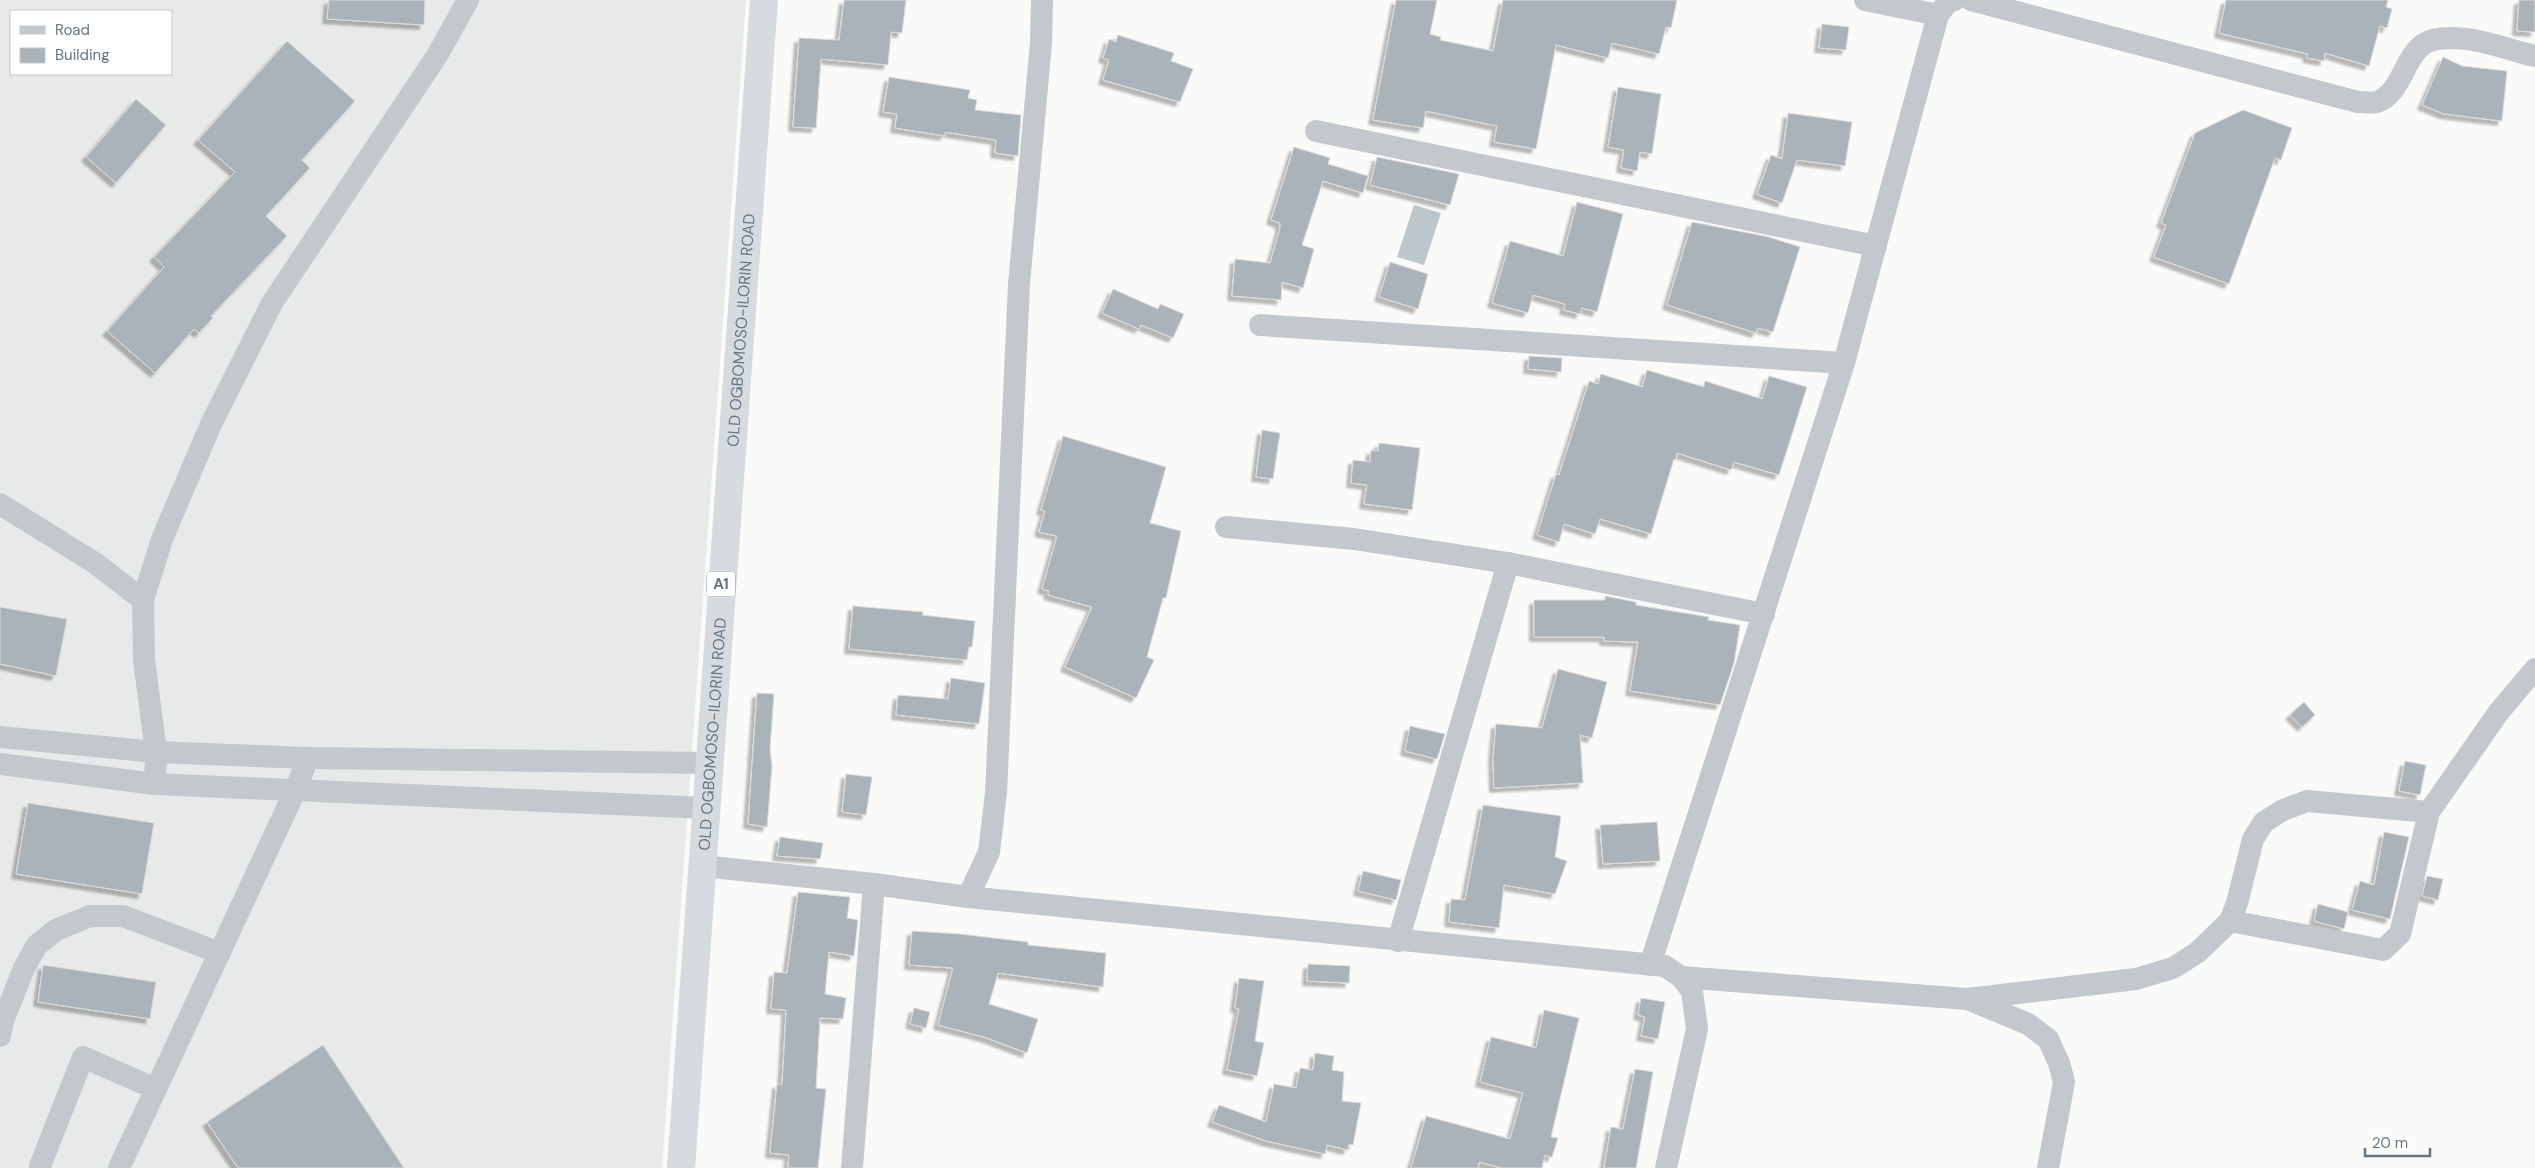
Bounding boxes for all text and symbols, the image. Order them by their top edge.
legend [10,10,172,75]
text: Road [55,20,90,40]
text: Building [55,45,110,65]
street label: OLD OGBOMOSO-ILORIN ROAD [722,213,759,447]
road number: A1 [707,572,735,596]
street label: OLD OGBOMOSO-ILORIN ROAD [693,617,731,851]
scale bar [2365,1126,2430,1158]
text: 20 m [2372,1133,2408,1153]

